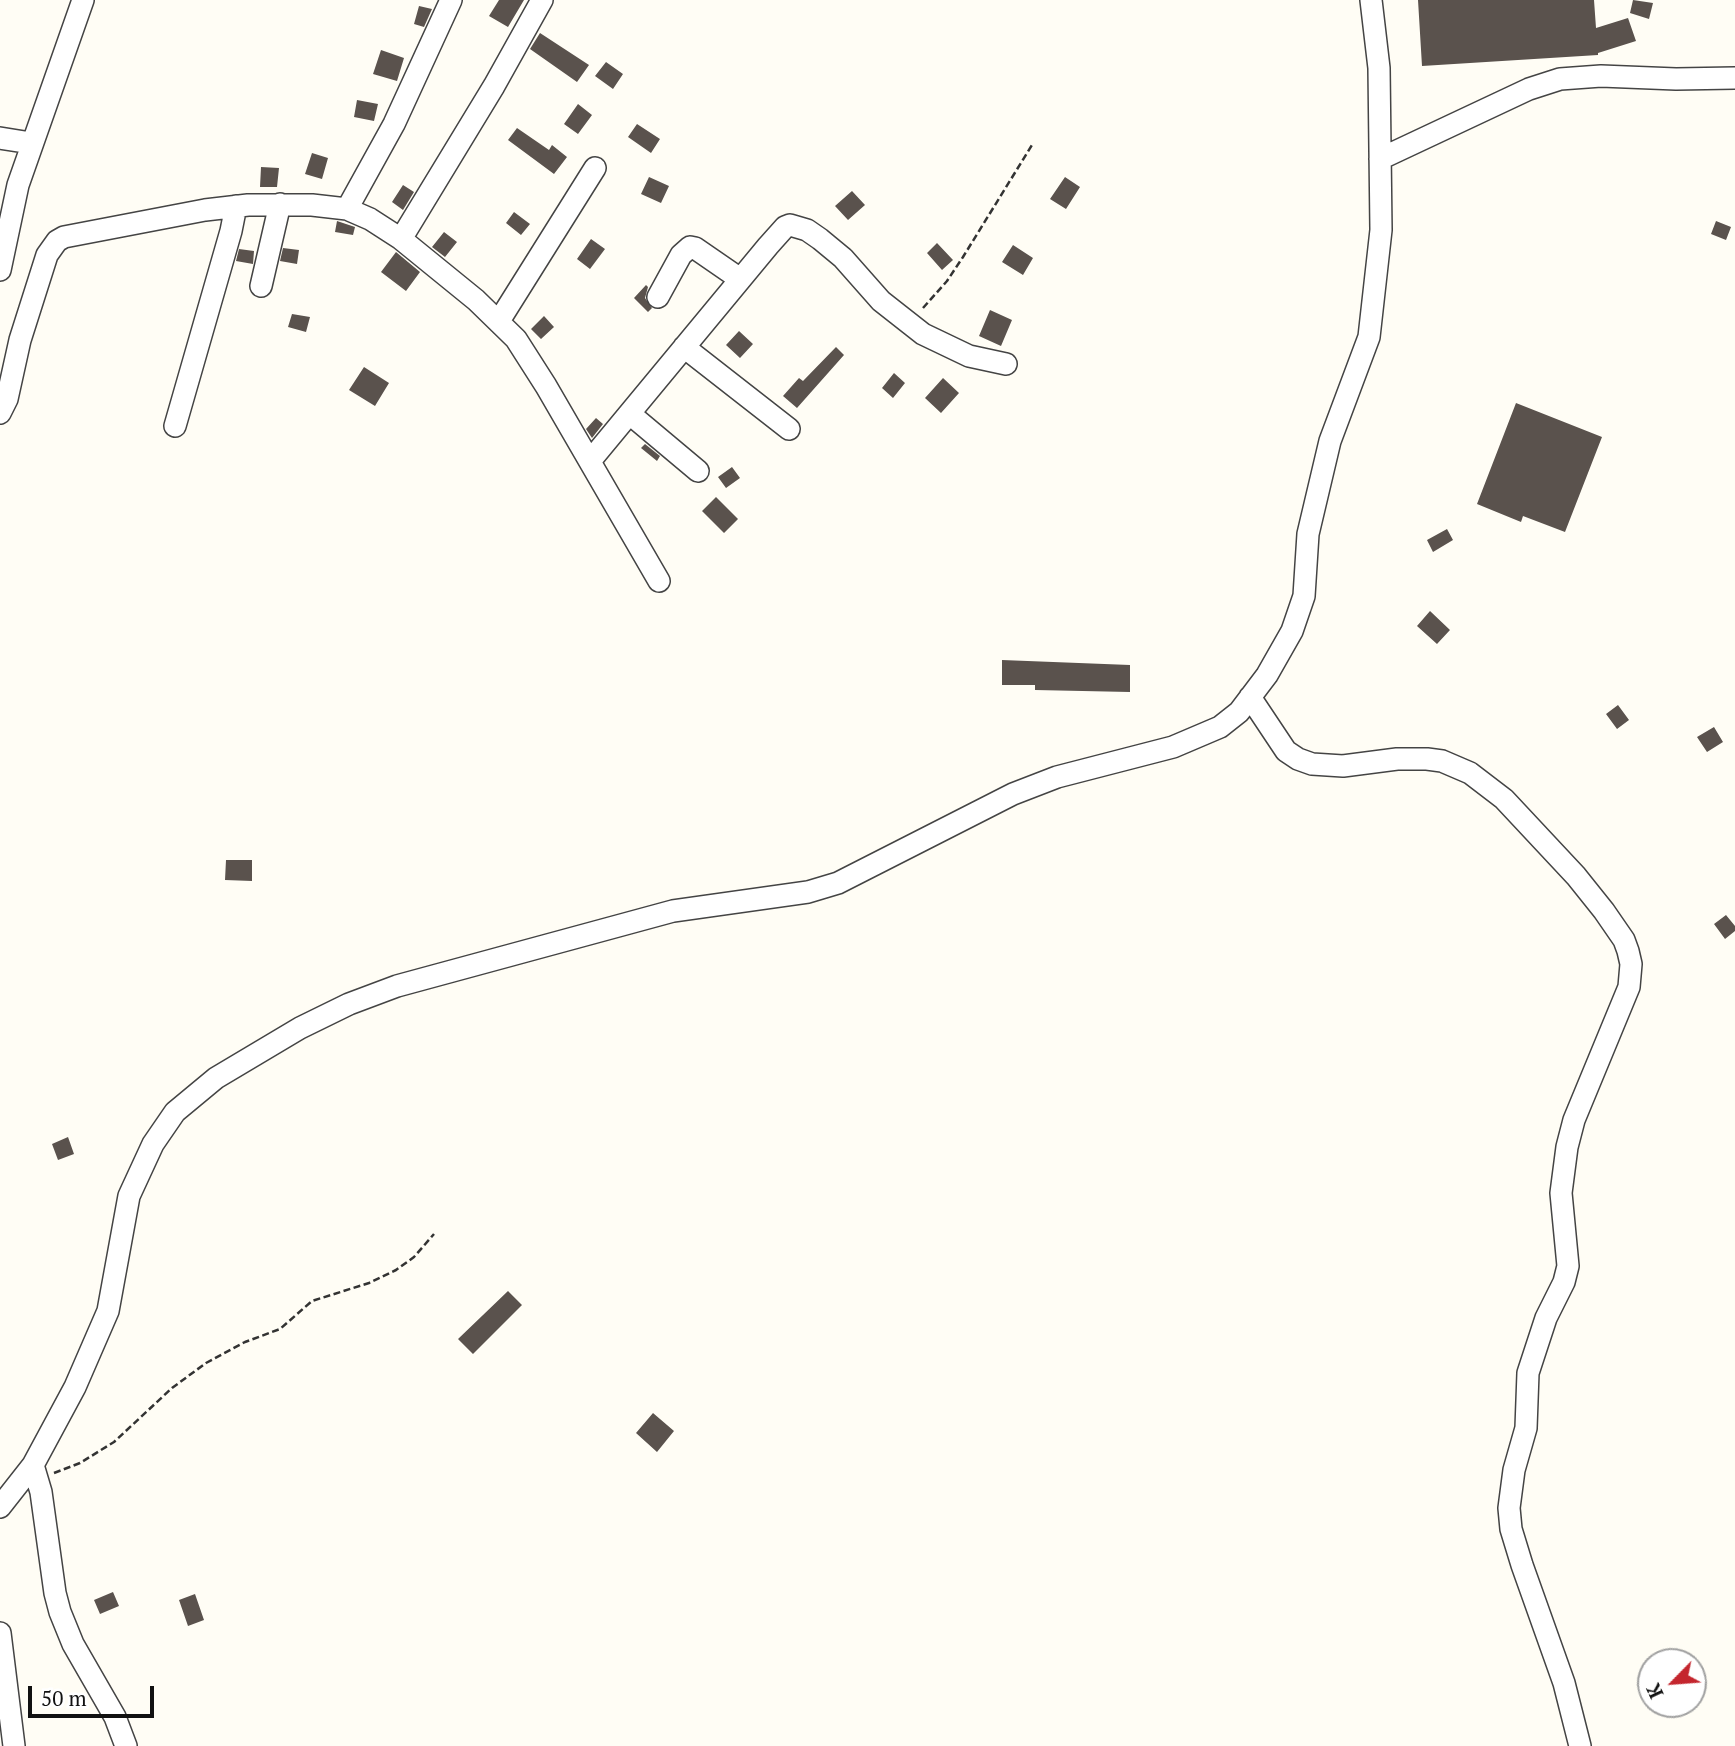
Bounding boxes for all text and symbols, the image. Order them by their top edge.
north arrow [1637,1648,1707,1718]
scale bar [32,1672,158,1716]
text: K [1640,1680,1669,1703]
text: 50 m [41,1684,87,1712]

